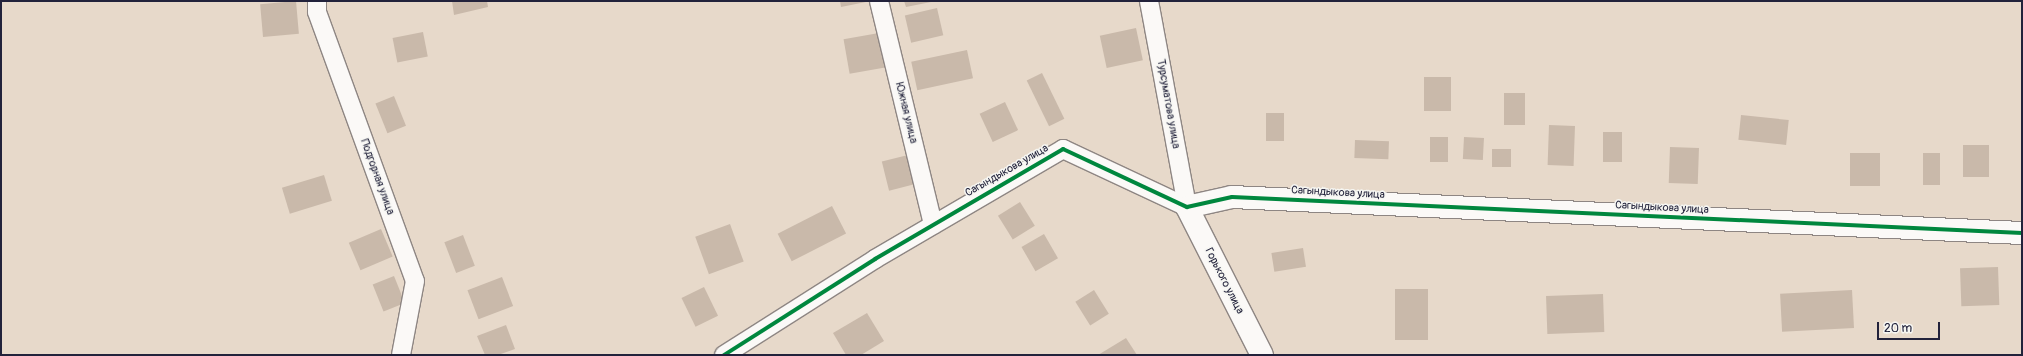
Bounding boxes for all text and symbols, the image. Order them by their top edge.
street label: Турсуматова улица [1154,58,1182,150]
street label: Южная улица [892,81,920,145]
street label: Подгорная улица [357,137,397,217]
street label: Сагындыкова улица [963,142,1051,200]
street label: Сагындыкова улица [1291,184,1385,202]
street label: Сагындыкова улица [1615,199,1709,217]
street label: Горького улица [1202,246,1246,316]
scale bar [1879,314,1942,340]
text: 20 m [1884,321,1912,336]

